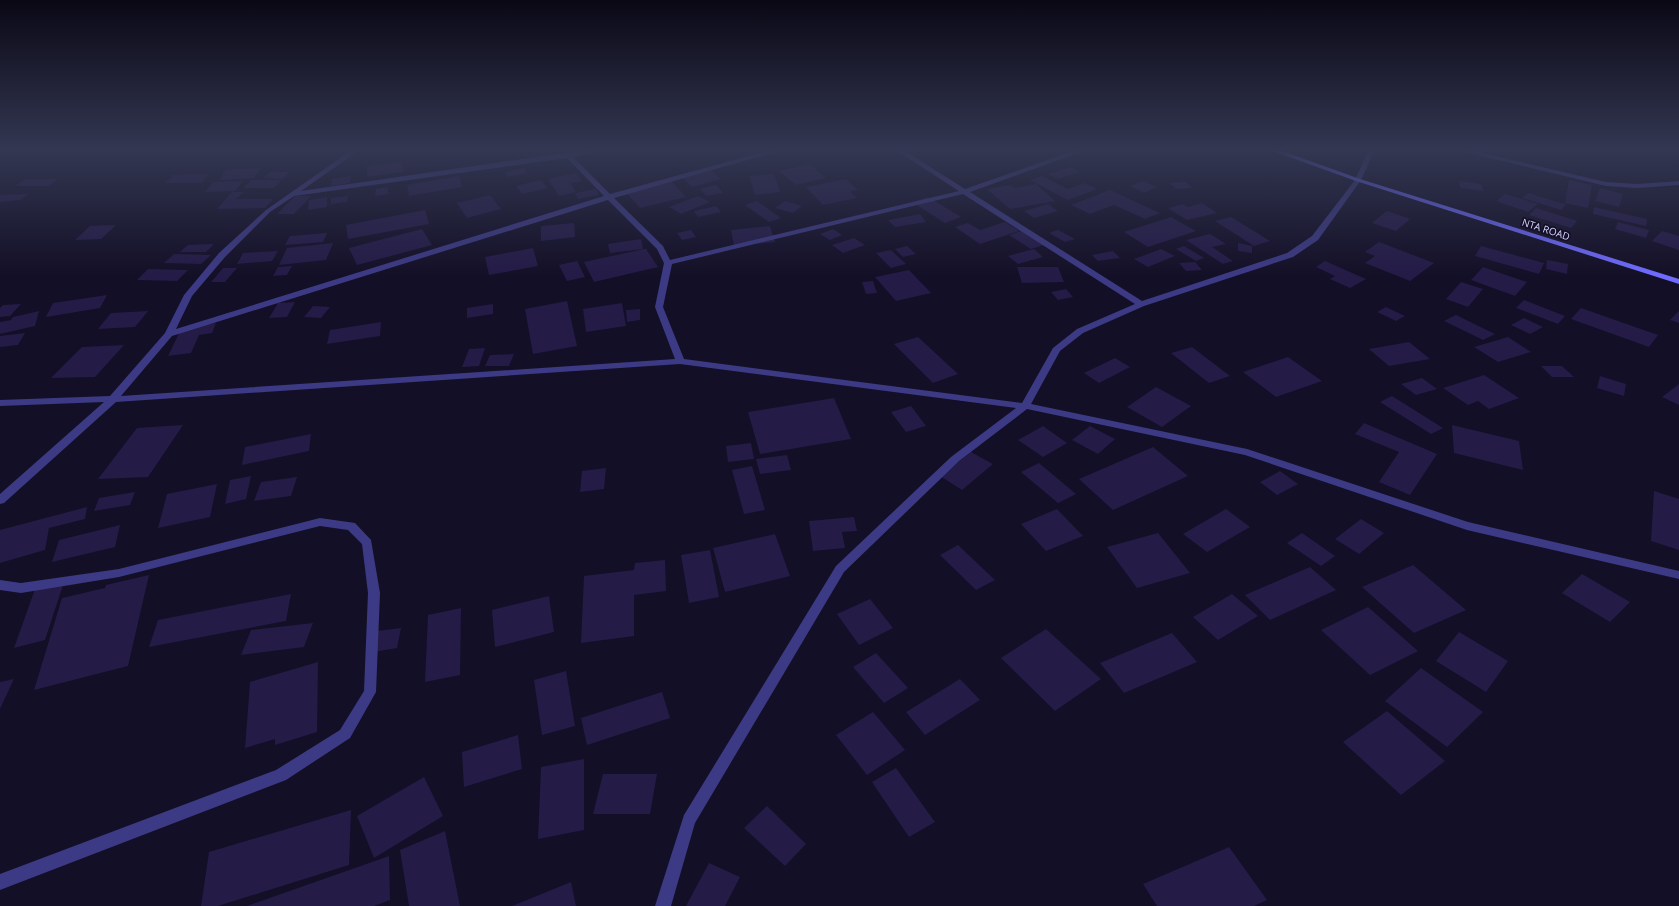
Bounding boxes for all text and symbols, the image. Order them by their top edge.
street label: NTA ROAD [1520,215,1572,243]

